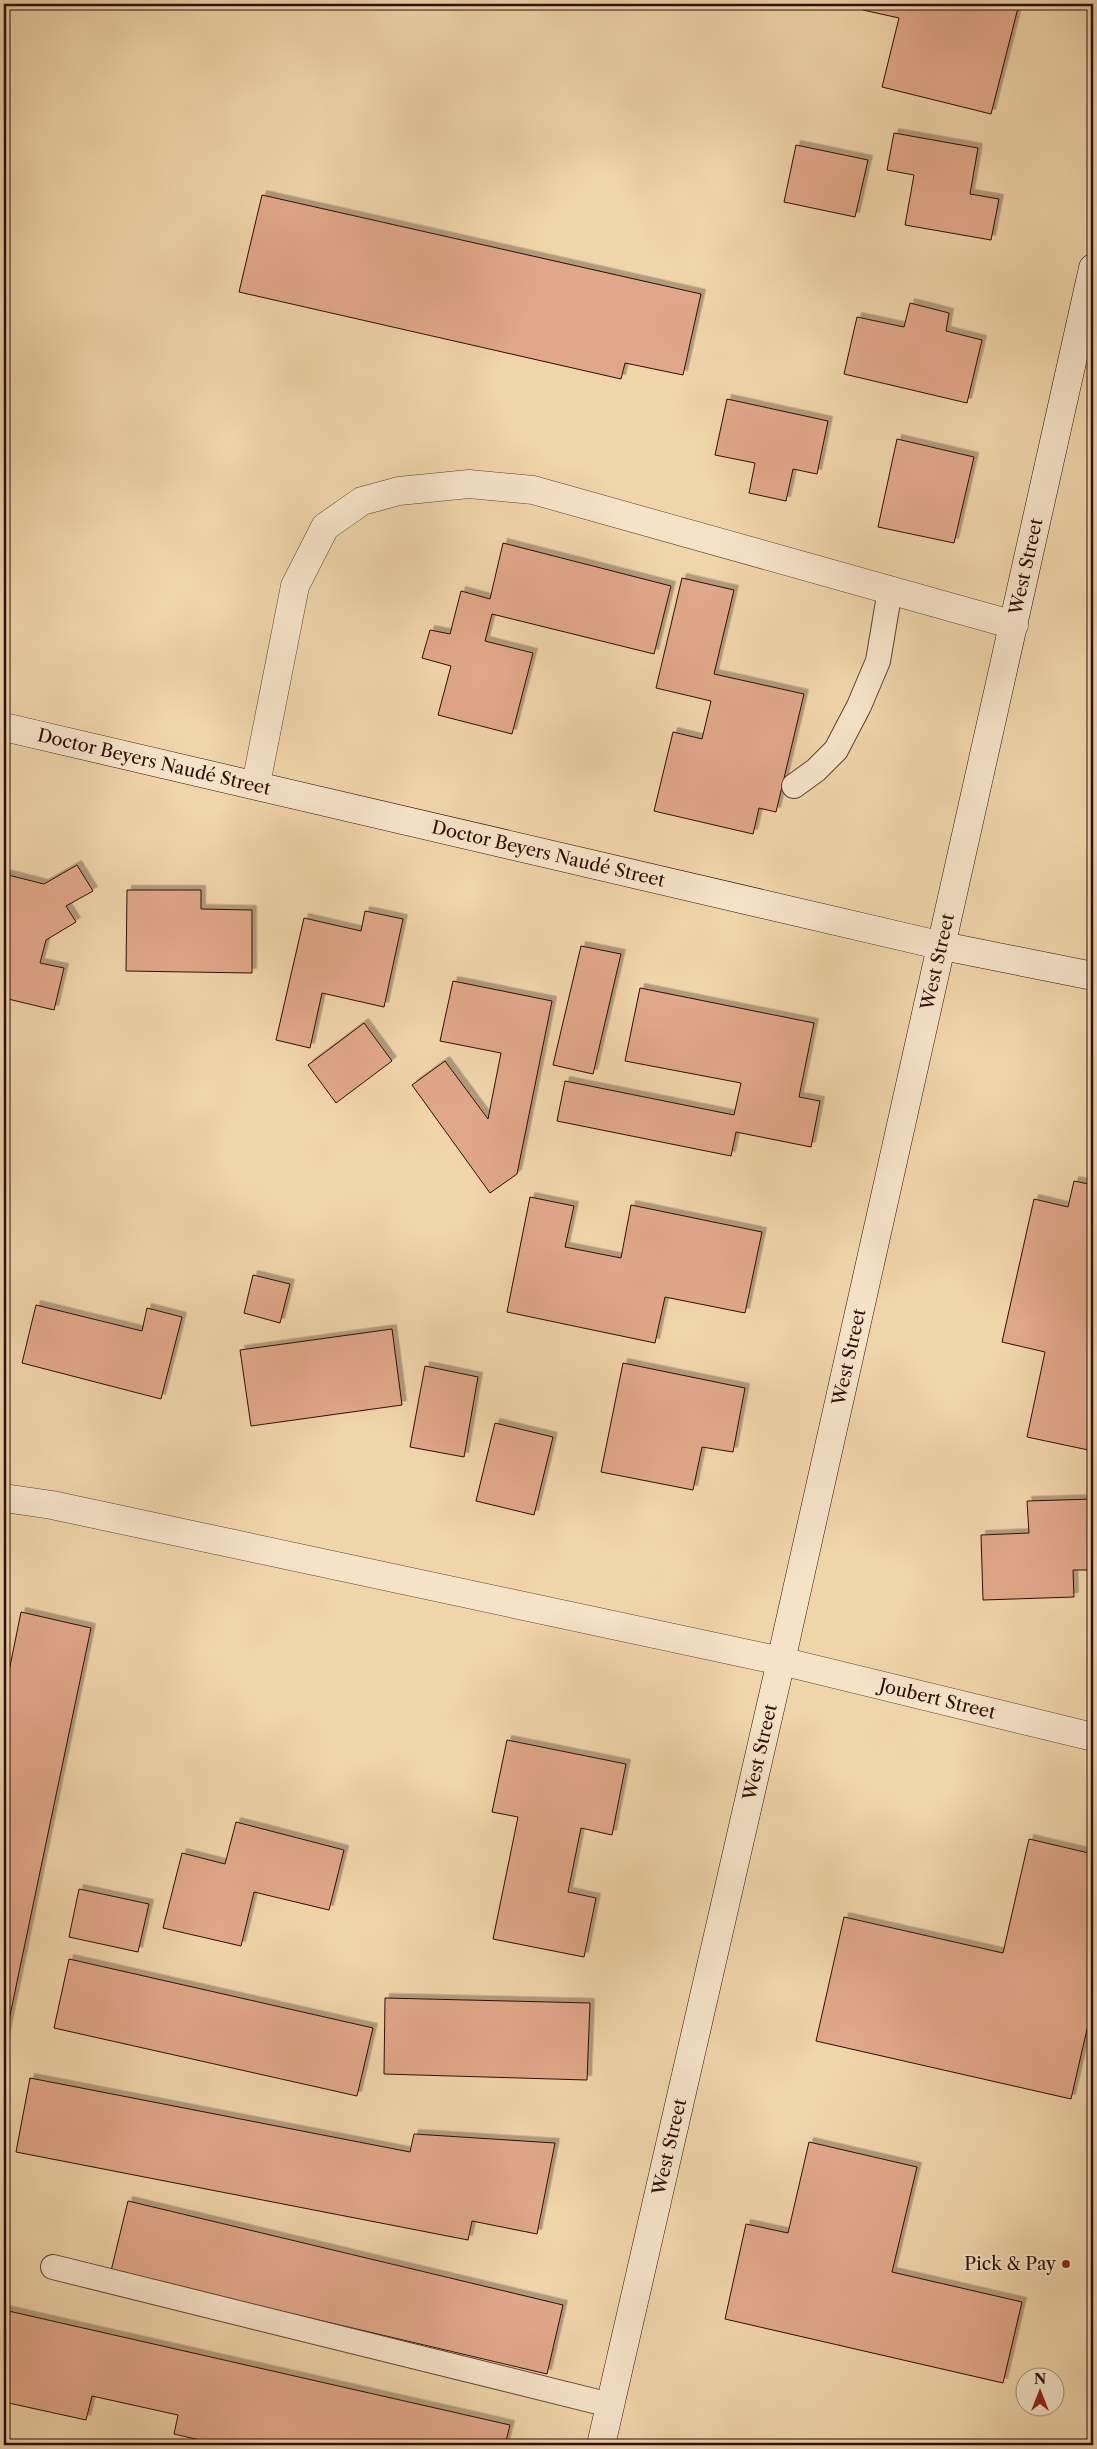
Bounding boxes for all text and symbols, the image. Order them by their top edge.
street label: West Street [1004,516,1048,618]
street label: Doctor Beyers Naudé Street [35,724,273,800]
street label: Doctor Beyers Naudé Street [430,816,668,892]
street label: West Street [916,911,959,1013]
street label: West Street [827,1306,871,1408]
street label: Joubert Street [874,1674,998,1724]
street label: West Street [738,1701,782,1803]
street label: West Street [648,2096,691,2198]
place label: Pick & Pay [964,2253,1057,2275]
marker: Pick & Pay [1060,2258,1072,2270]
north arrow [1014,2366,1064,2416]
text: N [1034,2370,1046,2388]

